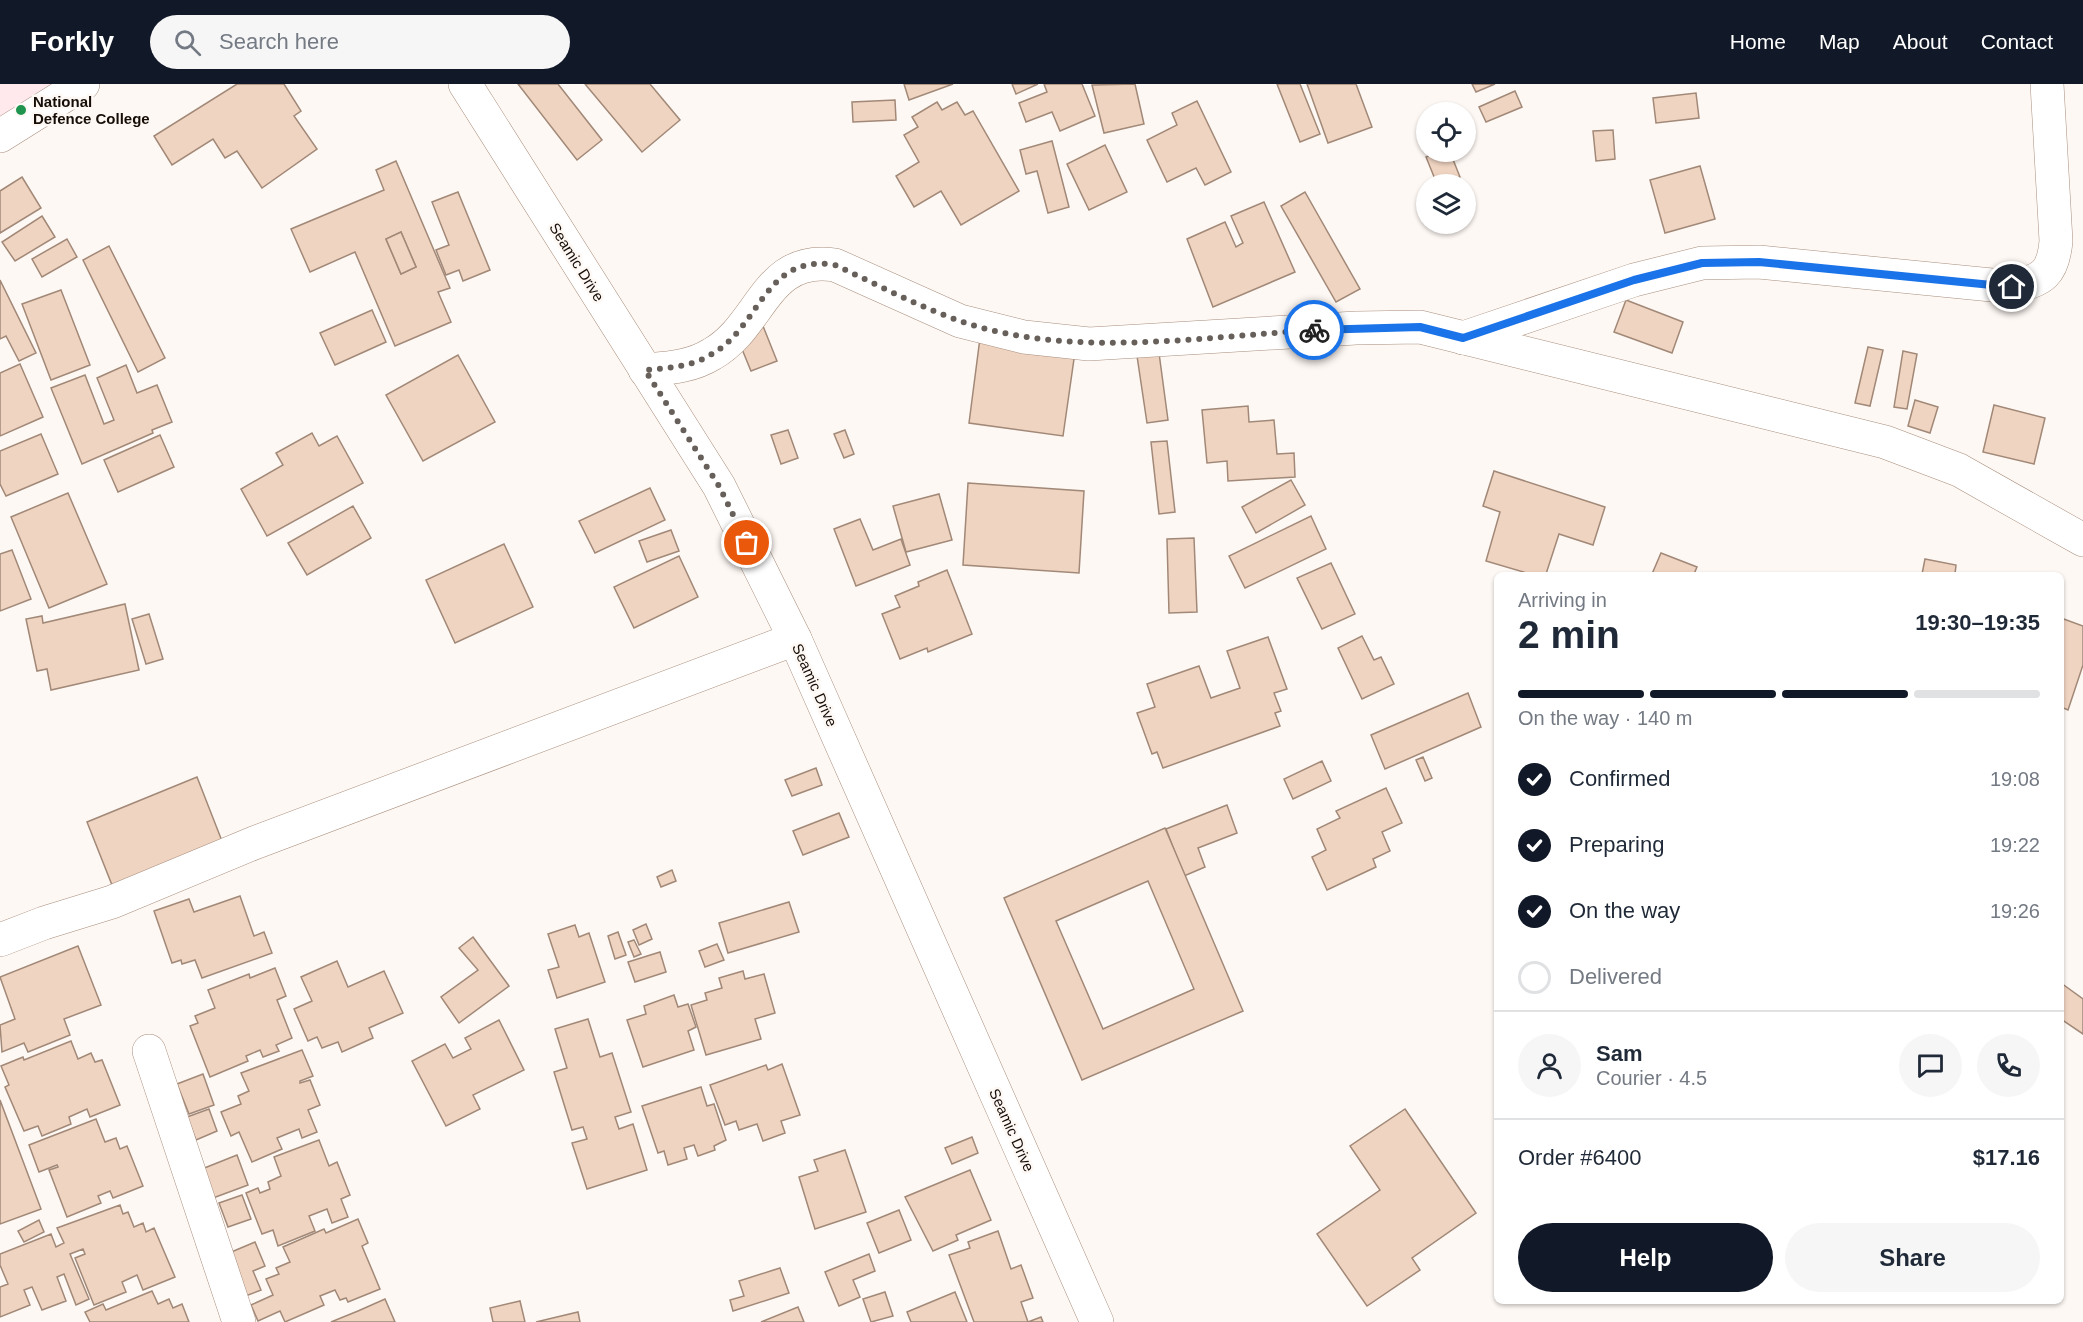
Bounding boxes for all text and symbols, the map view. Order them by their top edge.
search box [150,15,570,69]
text: Forkly [30,26,114,57]
icon: search [171,26,204,59]
text: Search here [219,29,339,54]
text: Home [1730,30,1786,53]
text: Map [1819,30,1860,53]
text: About [1893,30,1948,53]
text: Contact [1981,30,2053,53]
place label: National Defence College [33,93,150,127]
map controls [1416,102,1476,234]
button: locate [1416,102,1476,162]
marker: National Defence College [14,103,28,117]
button: layers [1416,174,1476,234]
street label: Seamic Drive [546,220,608,304]
pin [1986,261,2037,312]
icon: home [1995,270,2028,303]
courier [1284,300,1344,360]
icon: bike [1298,314,1331,347]
pin [721,517,772,568]
icon: bag [730,526,763,559]
text: Arriving in [1518,589,1607,611]
text: 19:30–19:35 [1915,610,2040,635]
text: 2 min [1518,613,1620,656]
street label: Seamic Drive [789,641,841,729]
text: On the way · 140 m [1518,707,1693,729]
icon: check [1518,763,1551,796]
text: Confirmed [1569,766,1670,791]
text: 19:08 [1990,768,2040,790]
icon: check [1518,829,1551,862]
text: Preparing [1569,832,1664,857]
text: 19:22 [1990,834,2040,856]
icon: check [1518,895,1551,928]
text: On the way [1569,898,1680,923]
text: 19:26 [1990,900,2040,922]
text: Delivered [1569,964,1662,989]
button: person [1518,1034,1581,1097]
button: chat [1899,1034,1962,1097]
button: phone [1977,1034,2040,1097]
text: Sam [1596,1041,1642,1066]
text: Courier · 4.5 [1596,1067,1707,1089]
street label: Seamic Drive [986,1086,1038,1174]
text: Order #6400 [1518,1145,1642,1170]
text: $17.16 [1973,1145,2040,1170]
button: Help [1518,1223,1773,1292]
button: Share [1785,1223,2040,1292]

